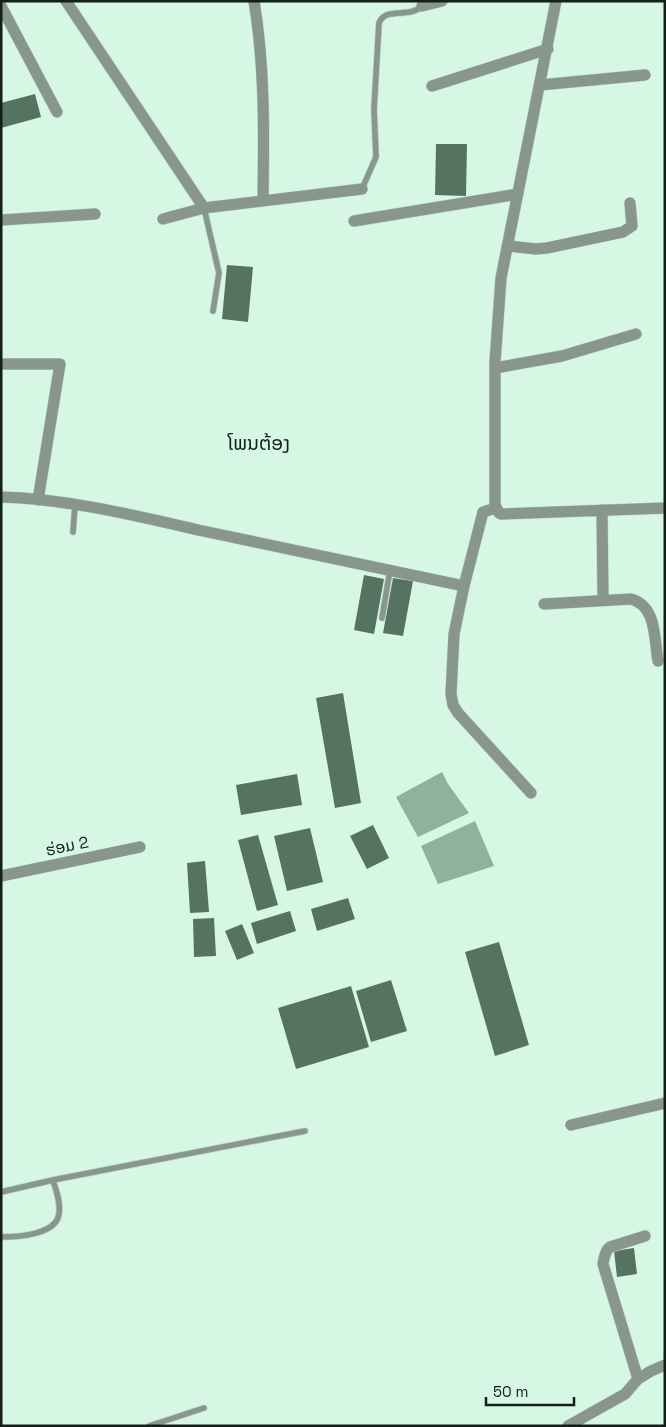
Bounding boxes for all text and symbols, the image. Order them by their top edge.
district label: ໂພນຕ້ອງ [227,431,290,456]
street label: ຮ່ອມ 2 [44,831,90,861]
scale bar [486,1374,574,1406]
text: 50 m [493,1382,528,1401]

